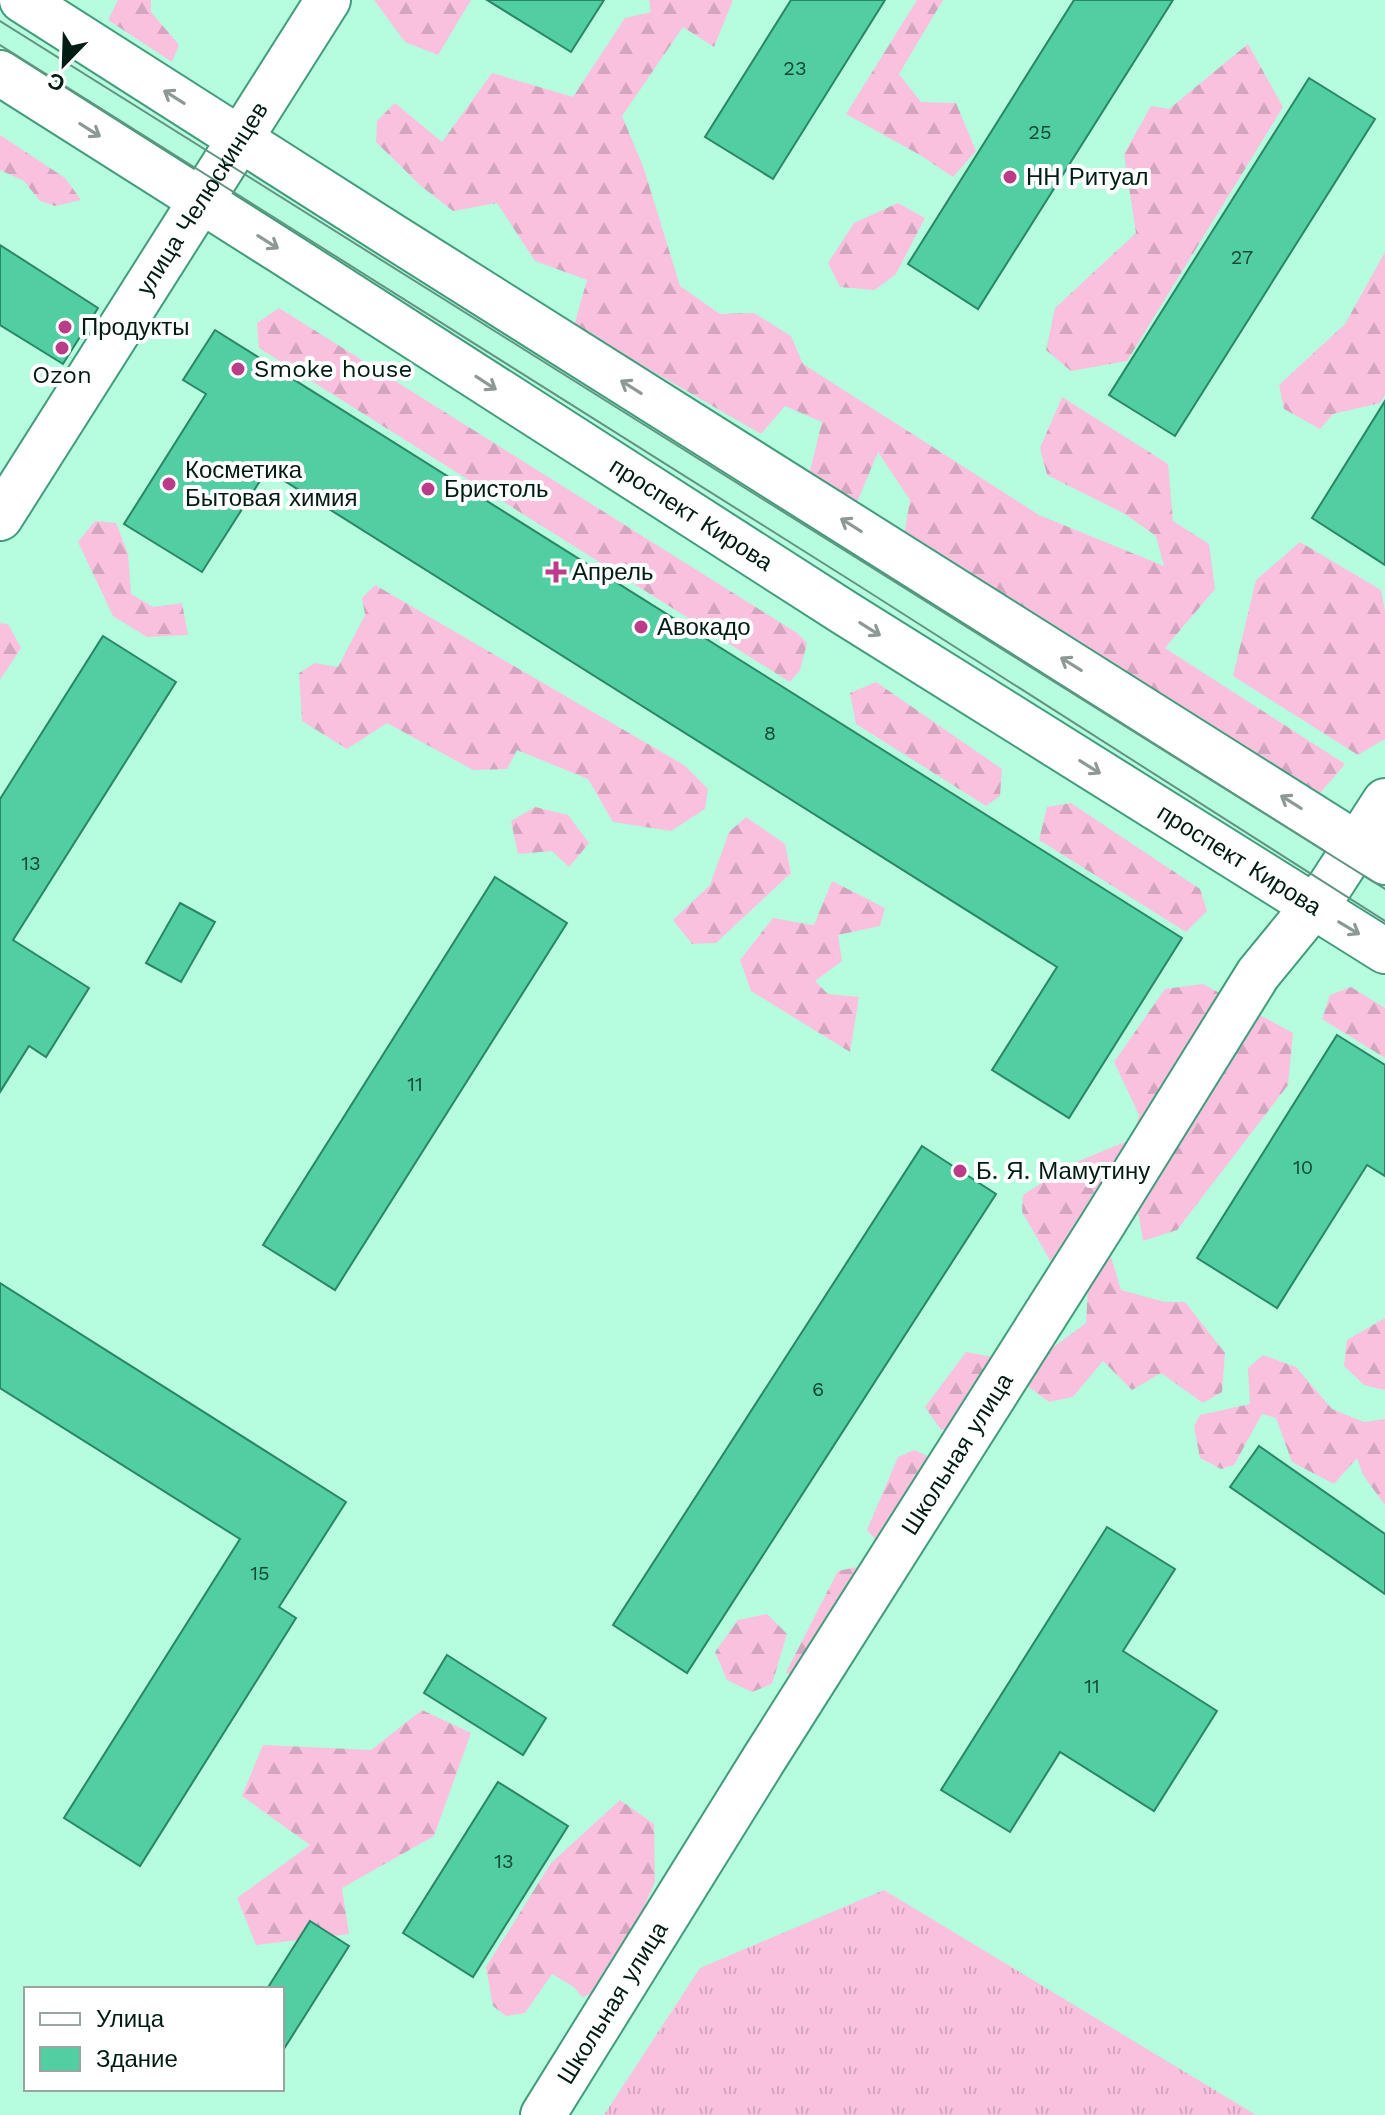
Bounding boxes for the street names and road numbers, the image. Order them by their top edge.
street label: улица Челюскинцев [131,97,274,301]
street label: проспект Кирова [604,452,778,577]
street label: проспект Кирова [1152,798,1327,922]
street label: Школьная улица [896,1367,1019,1540]
street label: Школьная улица [552,1916,674,2089]

